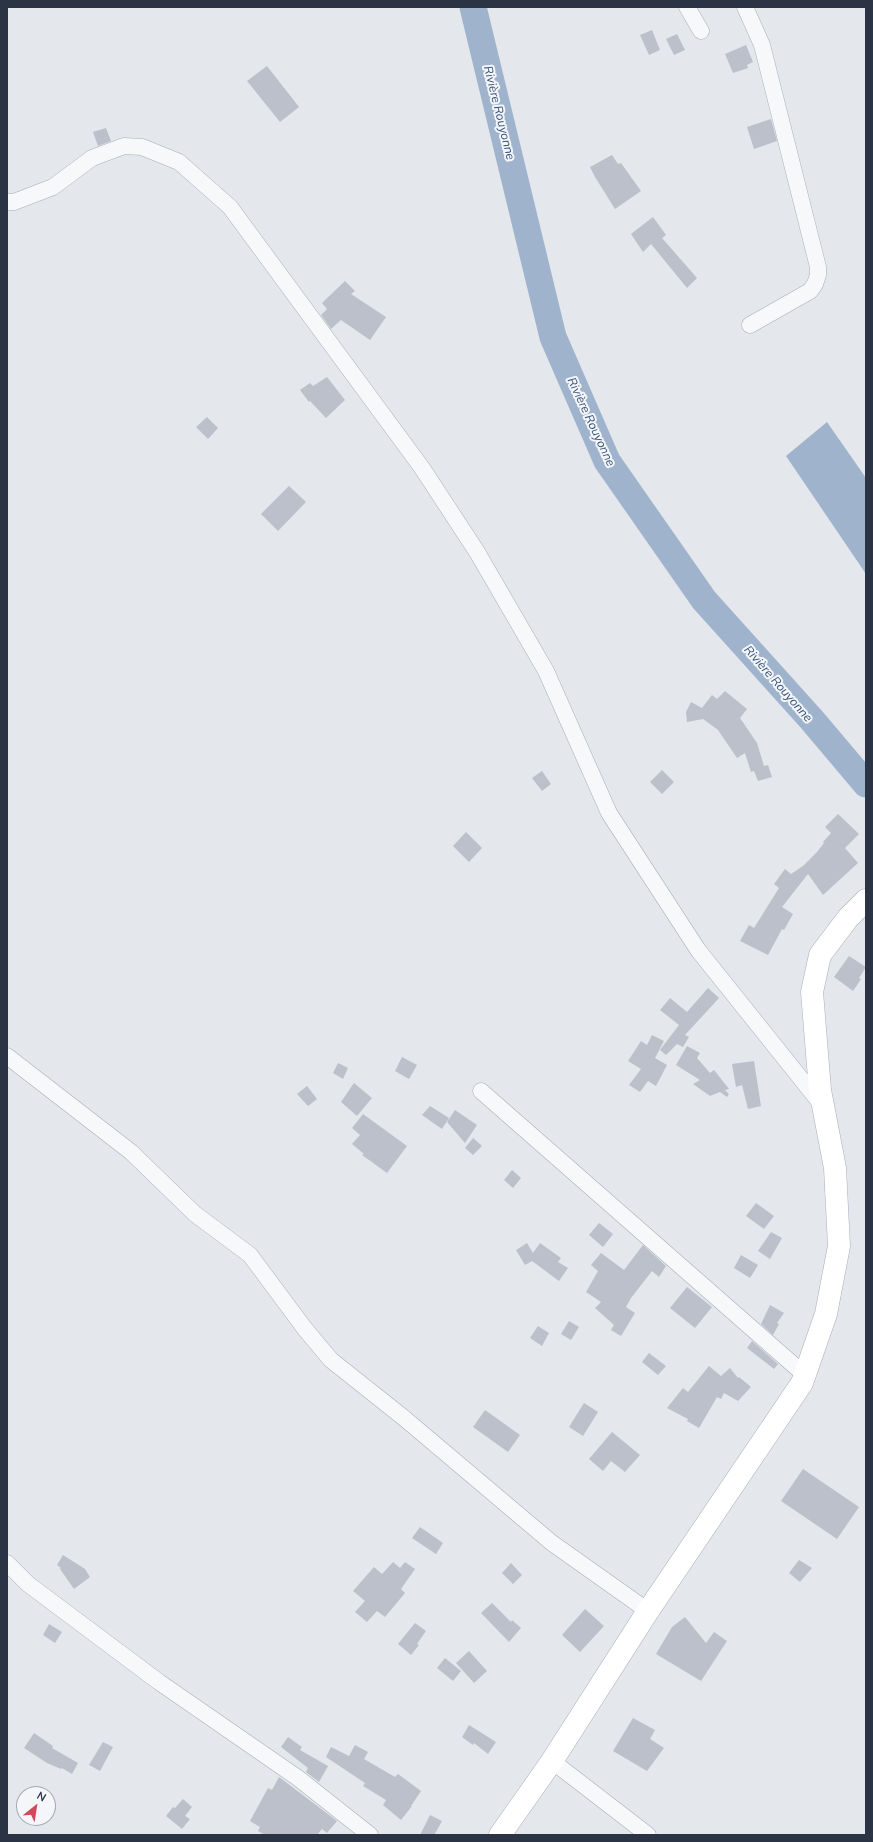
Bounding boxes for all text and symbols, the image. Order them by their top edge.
water label: Rivière Rouyonne [480,64,518,162]
water label: Rivière Rouyonne [564,375,618,469]
water label: Rivière Rouyonne [741,643,815,725]
north arrow [16,1786,56,1826]
text: N [34,1788,49,1805]

